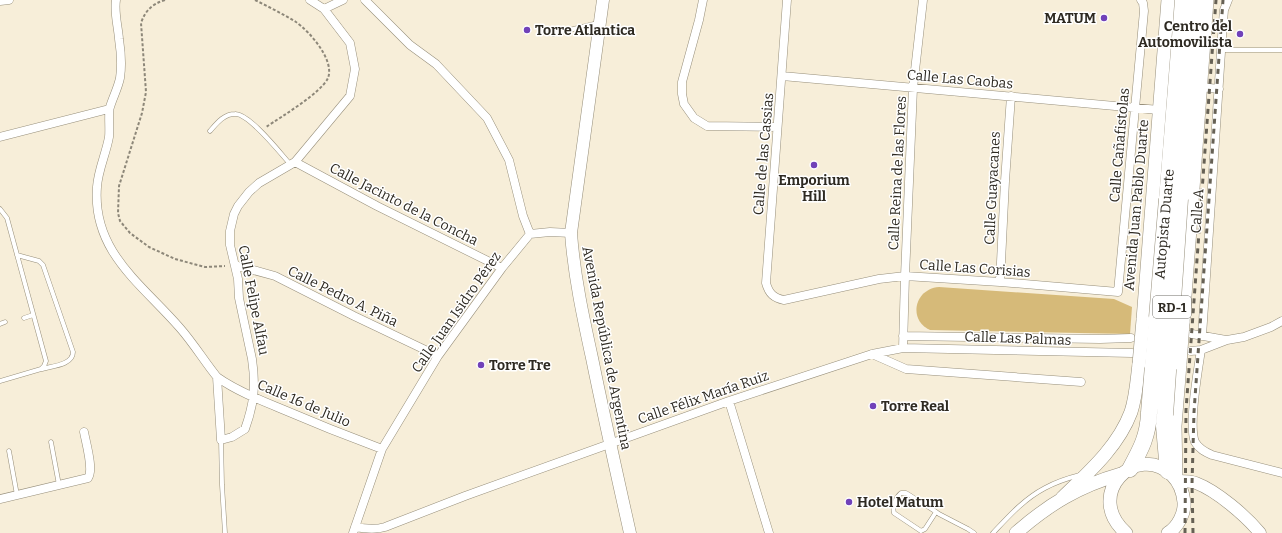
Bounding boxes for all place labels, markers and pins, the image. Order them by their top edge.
place label: MATUM [1044,10,1096,27]
marker: MATUM [1099,13,1109,23]
place label: Centro del Automovilista [1138,18,1233,51]
place label: Torre Atlantica [535,22,635,39]
marker: Torre Atlantica [522,25,532,35]
marker: Centro del Automovilista [1235,29,1245,39]
marker: Emporium Hill [809,160,819,170]
place label: Emporium Hill [778,172,850,205]
place label: Torre Tre [489,357,551,374]
marker: Torre Tre [476,360,486,370]
place label: Torre Real [881,398,950,415]
marker: Torre Real [868,401,878,411]
place label: Hotel Matum [857,494,944,511]
marker: Hotel Matum [844,497,854,507]

